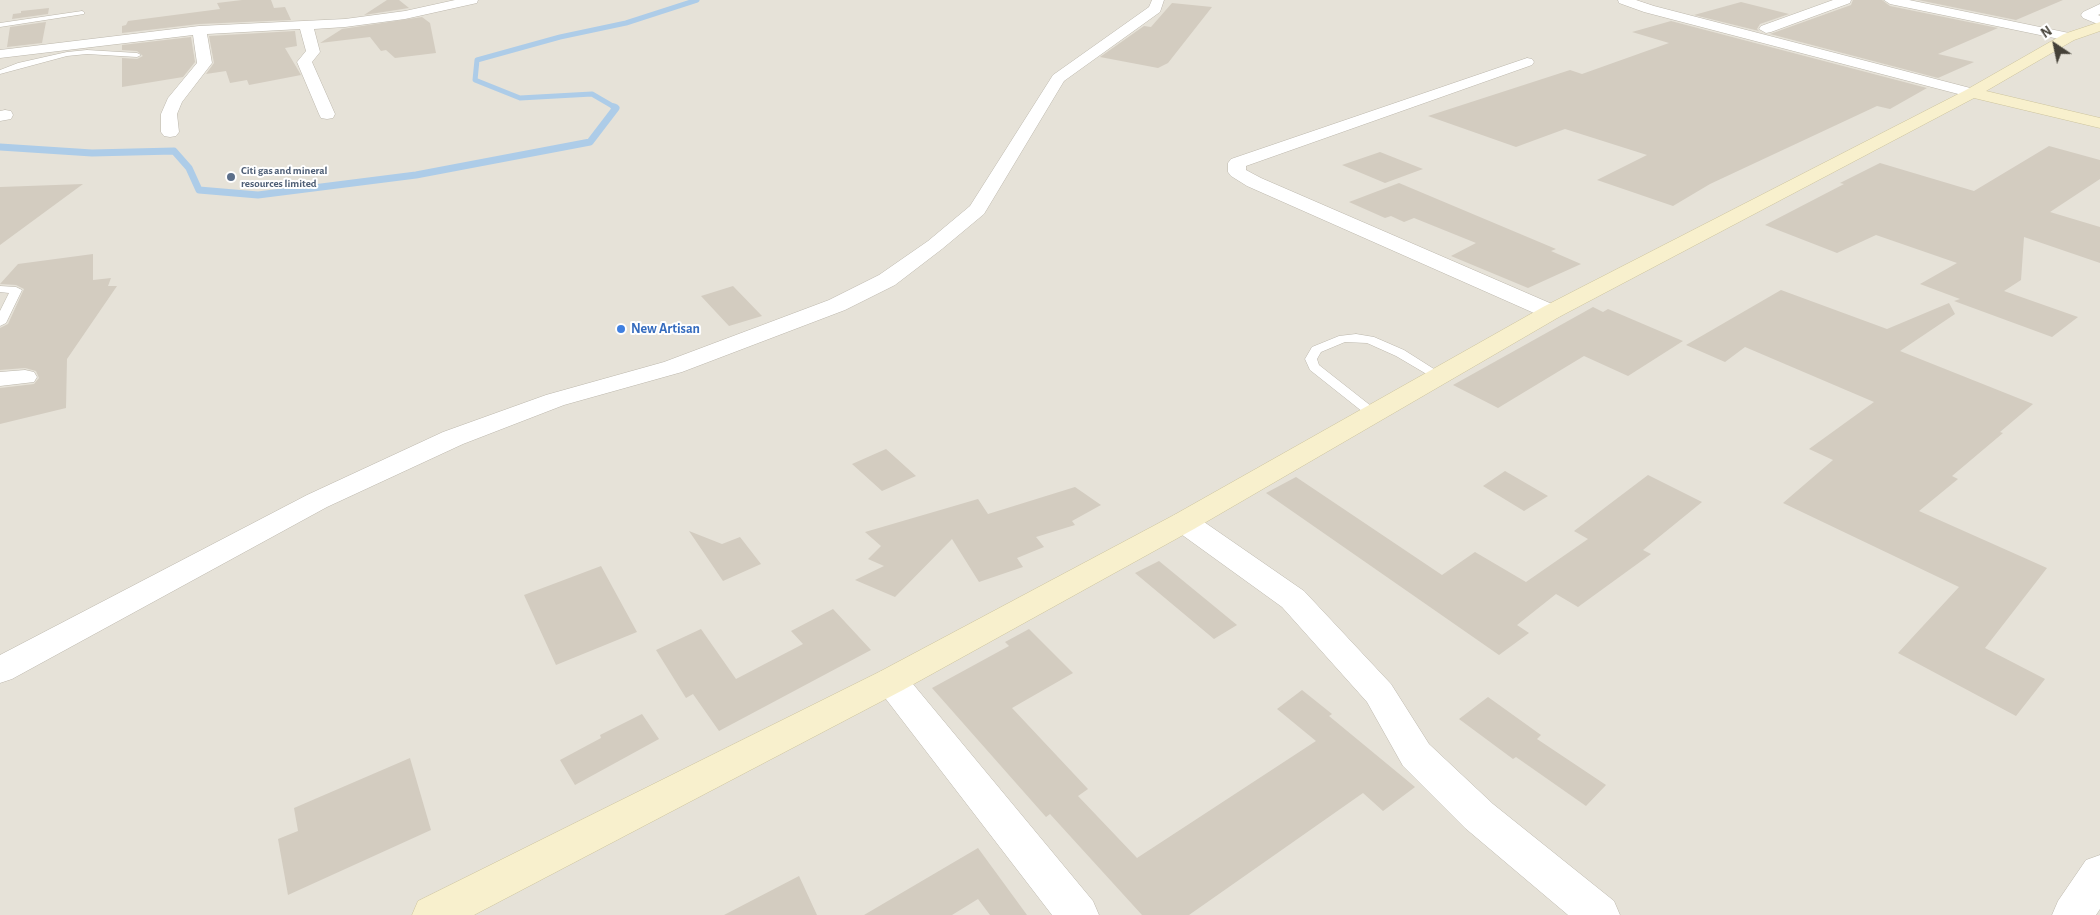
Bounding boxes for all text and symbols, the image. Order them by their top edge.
north arrow [2030,20,2080,70]
text: N [2039,24,2055,41]
place label: Citi gas and mineral resources limited [241,164,328,190]
marker: Citi gas and mineral resources limited [225,171,237,183]
place label: New Artisan [631,321,700,337]
marker: New Artisan [615,323,627,335]

